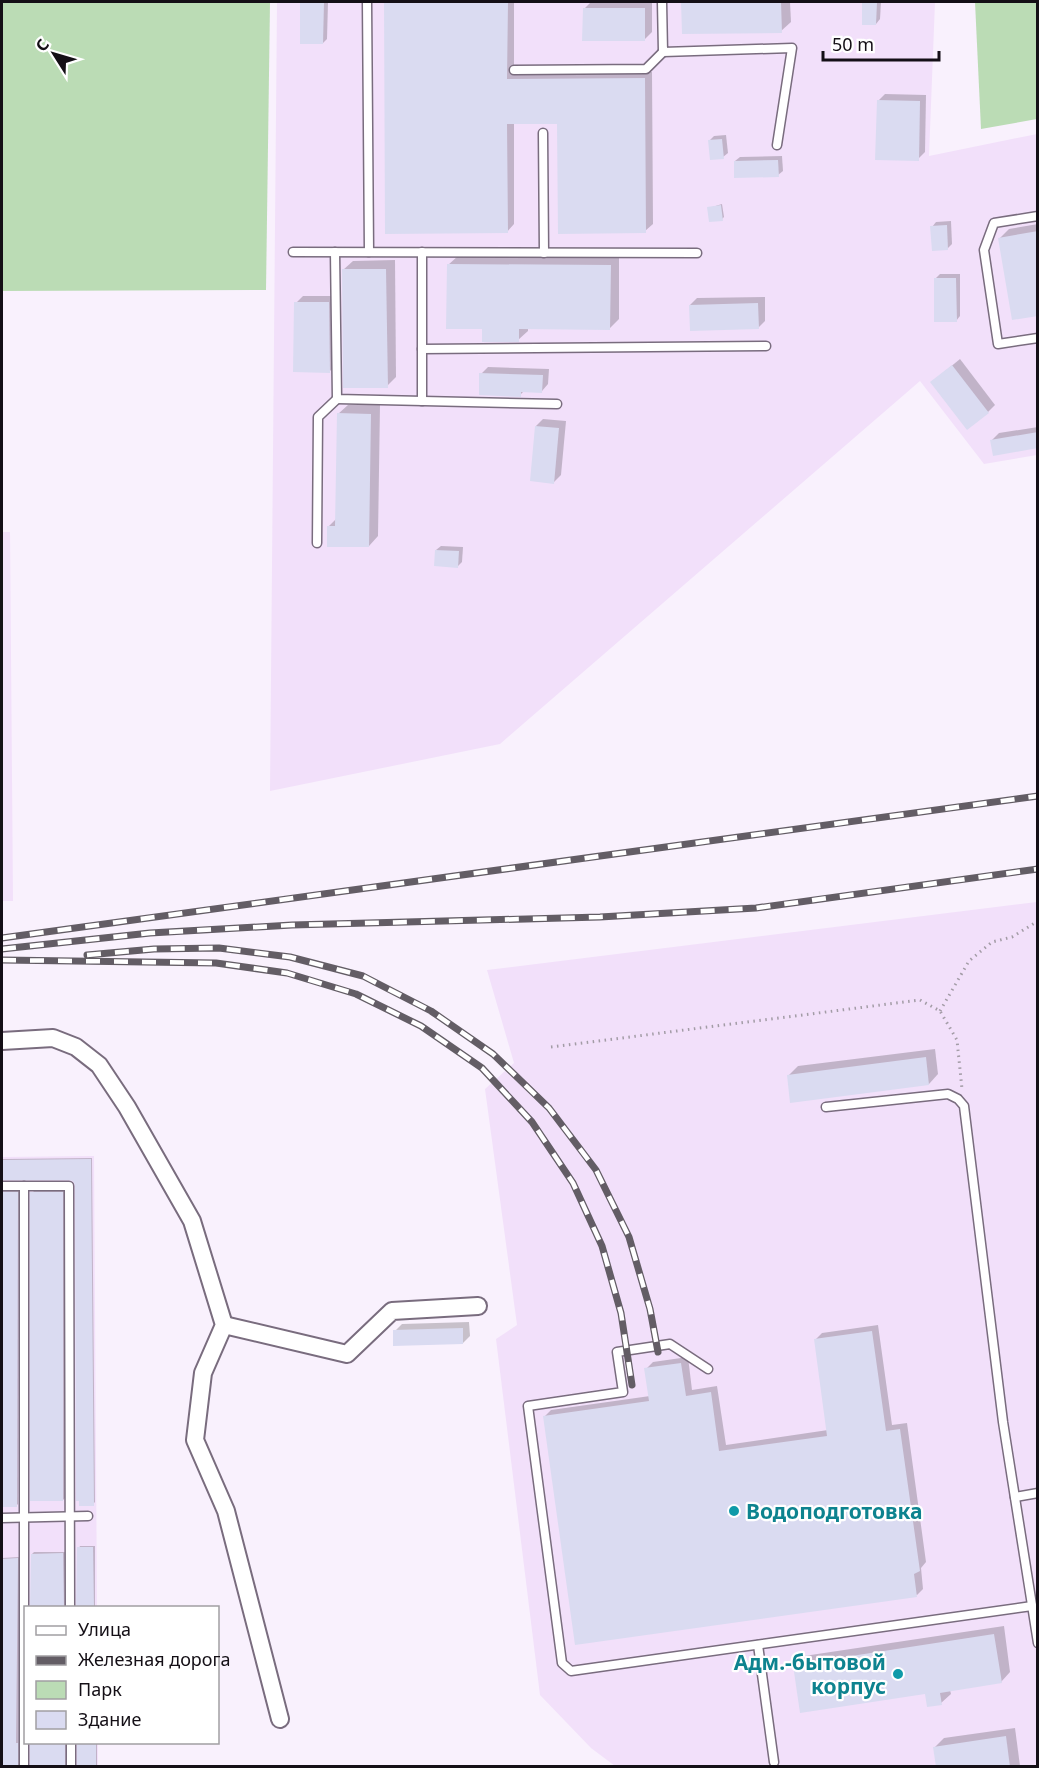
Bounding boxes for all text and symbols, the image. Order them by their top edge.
north arrow [24,24,84,84]
scale bar [823,24,938,62]
text: 50 m [832,32,874,56]
text: С [30,34,54,56]
place label: Водоподготовка [746,1497,923,1525]
marker: Водоподготовка [727,1504,741,1518]
legend [24,1606,219,1744]
text: Улица [78,1617,131,1641]
text: Железная дорога [78,1647,230,1671]
place label: Адм.-бытовой корпус [734,1648,886,1700]
marker: Адм.-бытовой корпус [891,1667,905,1681]
text: Парк [78,1677,122,1701]
text: Здание [78,1707,142,1731]

